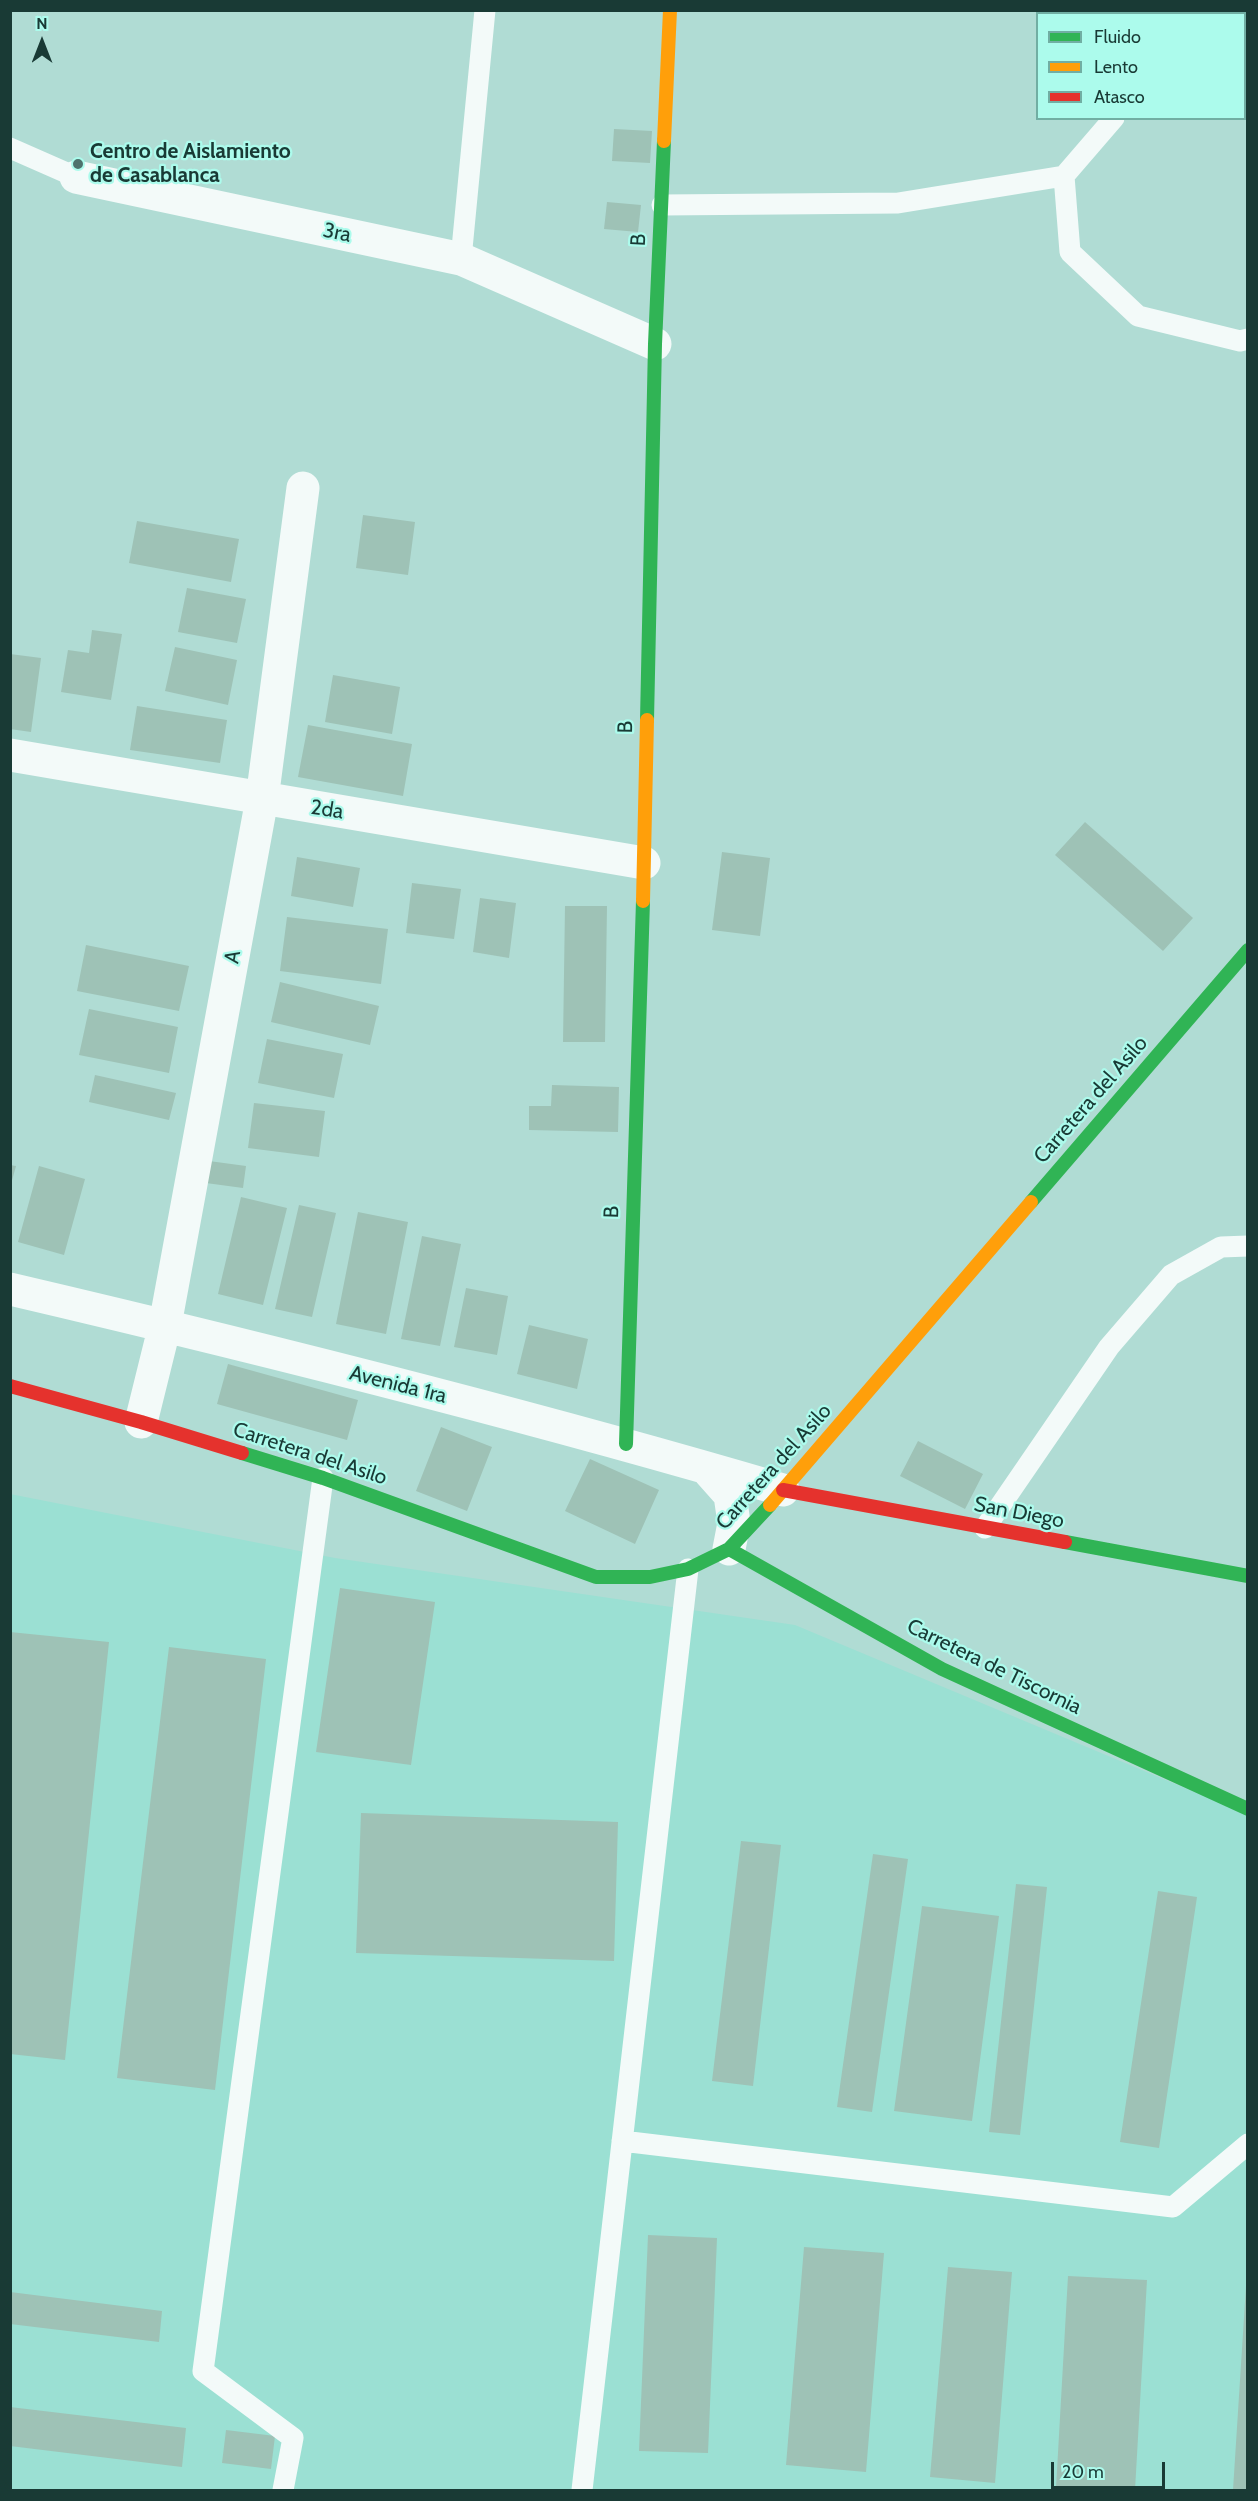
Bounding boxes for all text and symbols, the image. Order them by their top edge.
north arrow [12,12,72,72]
legend [1036,12,1246,120]
text: N [36,14,48,33]
text: Fluido [1094,26,1141,48]
text: Lento [1094,56,1138,78]
text: Atasco [1094,86,1145,108]
place label: Centro de Aislamiento de Casablanca [90,139,291,189]
marker: Centro de Aislamiento de Casablanca [71,157,85,171]
street label: 3ra [321,218,353,248]
street label: B [626,233,652,247]
street label: B [613,721,639,733]
street label: 2da [309,795,345,825]
street label: A [219,948,247,966]
street label: Carretera del Asilo [1029,1031,1153,1169]
street label: B [599,1205,625,1219]
street label: Avenida 1ra [347,1361,449,1409]
street label: Carretera del Asilo [711,1399,837,1535]
street label: Carretera del Asilo [230,1417,390,1491]
street label: San Diego [972,1492,1066,1534]
street label: Carretera de Tiscornia [903,1614,1085,1720]
scale bar [1054,2450,1168,2488]
text: 20 m [1062,2461,1104,2483]

